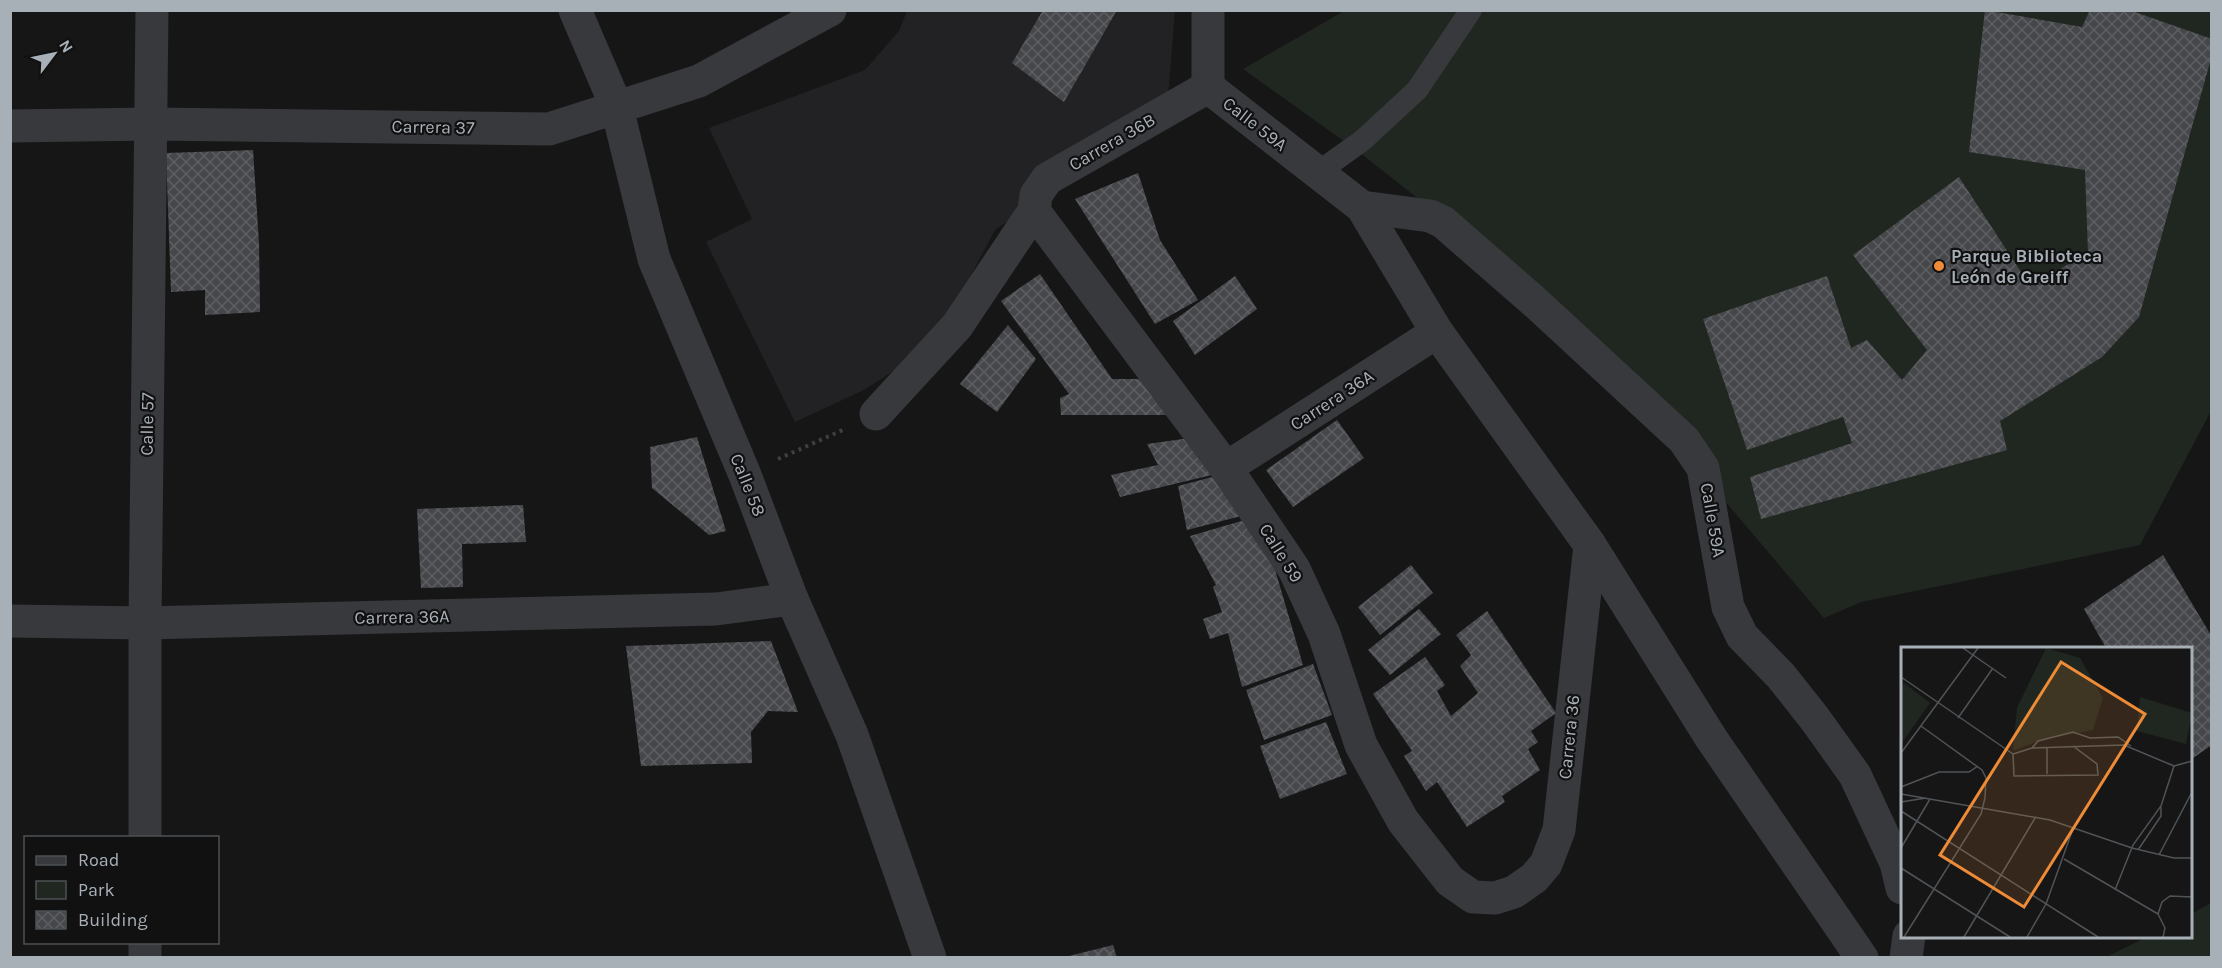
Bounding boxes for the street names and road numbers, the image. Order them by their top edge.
street label: Calle 59A [1218,92,1292,156]
street label: Carrera 36B [1065,108,1159,176]
street label: Carrera 37 [391,115,475,139]
street label: Carrera 36A [1286,365,1378,435]
street label: Calle 57 [135,392,159,456]
street label: Calle 58 [725,450,771,520]
street label: Calle 59A [1696,481,1730,559]
street label: Calle 59 [1254,520,1308,586]
street label: Carrera 36A [354,605,450,629]
street label: Carrera 36 [1554,694,1584,780]

